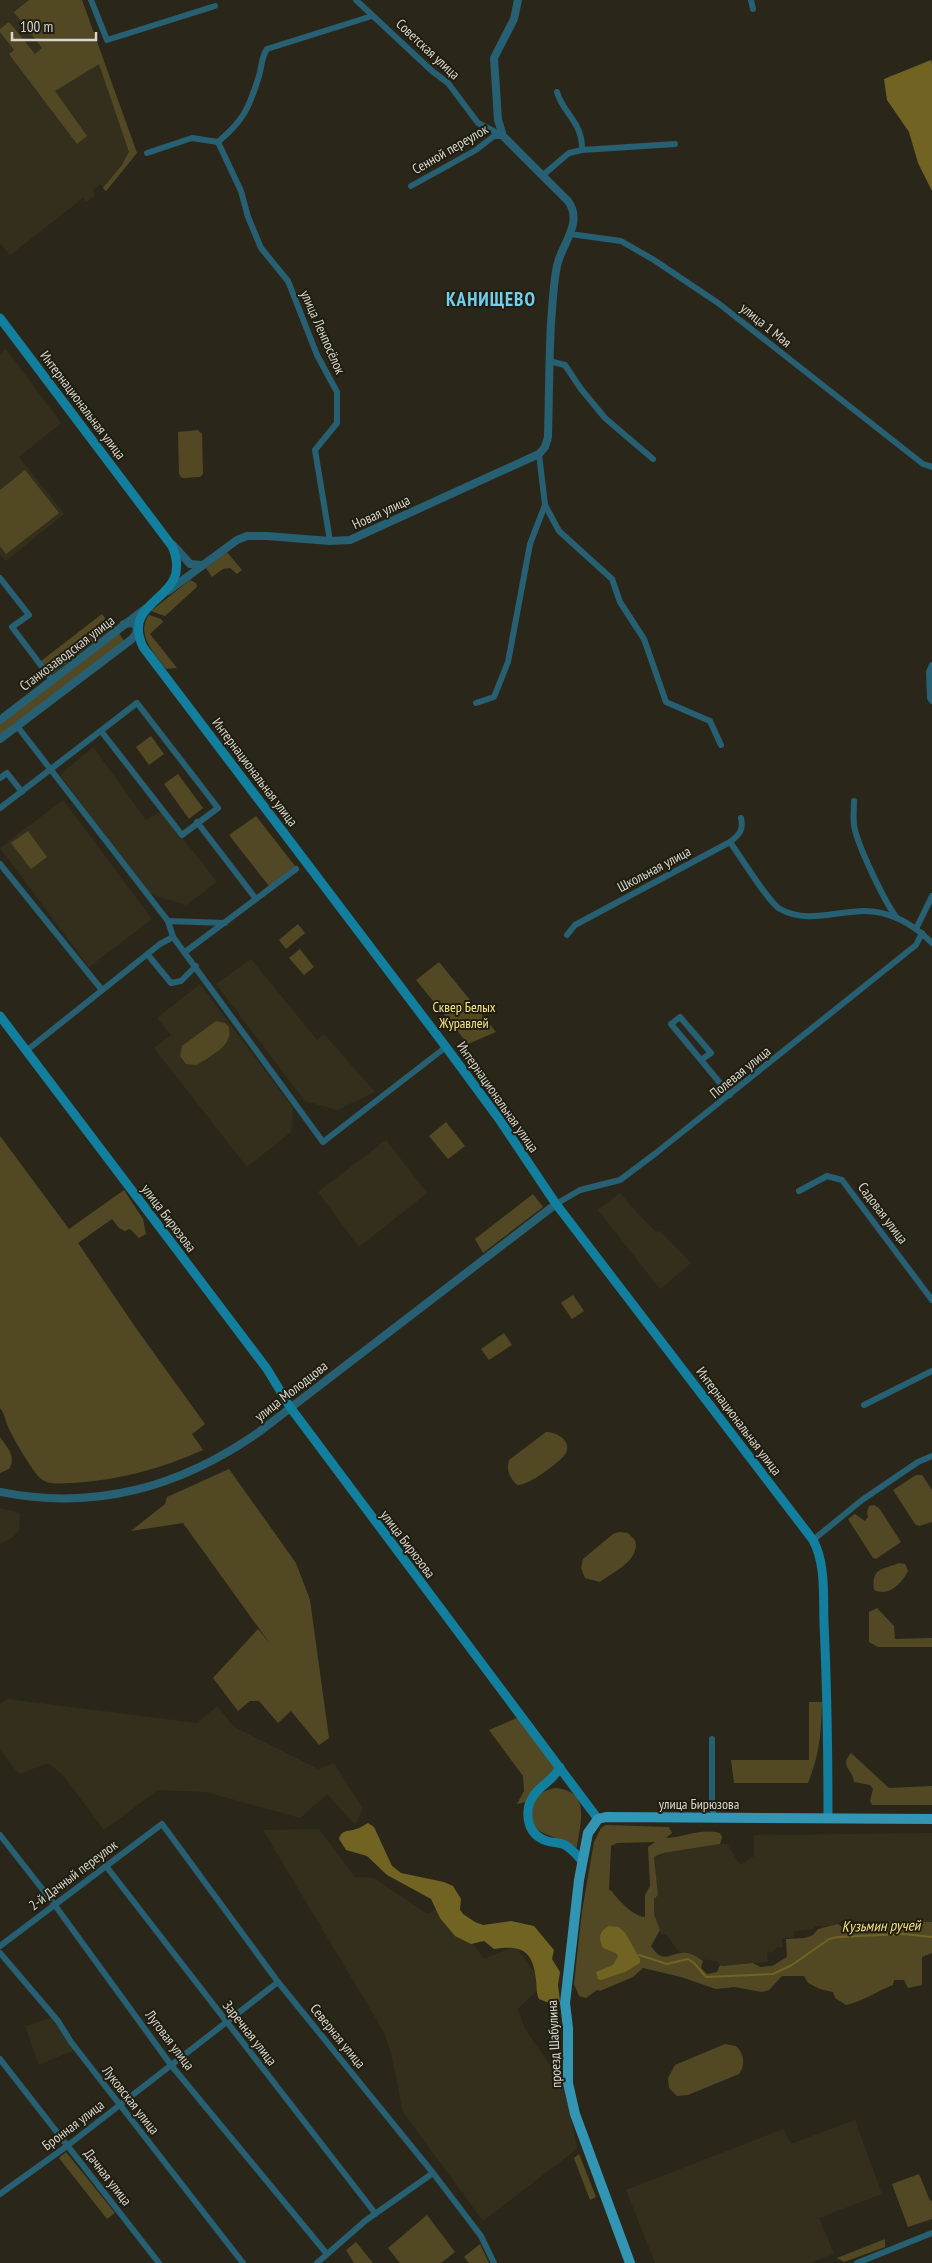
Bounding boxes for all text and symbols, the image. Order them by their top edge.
scale bar [12,10,96,42]
street label: Советская улица [392,15,464,83]
text: 100 m [20,17,53,36]
street label: Сенной переулок [409,120,492,178]
street label: улица Ленпосёлок [296,287,350,377]
district label: КАНИЩЕВО [446,287,536,311]
street label: улица 1 Мая [737,299,795,351]
street label: Интернациональная улица [36,347,130,463]
street label: Новая улица [349,491,413,533]
street label: Станкозаводская улица [16,611,118,695]
street label: Интернациональная улица [208,714,302,830]
street label: Школьная улица [614,842,694,896]
park label: Сквер Белых Журавлей [432,998,496,1032]
street label: Интернациональная улица [453,1038,543,1156]
street label: Полевая улица [706,1042,774,1102]
street label: Садовая улица [854,1179,912,1247]
street label: улица Бирюзова [138,1180,200,1256]
street label: улица Молодцова [251,1357,331,1425]
street label: Интернациональная улица [692,1363,786,1479]
street label: улица Бирюзова [377,1506,439,1582]
street label: улица Бирюзова [659,1795,739,1813]
street label: 2-й Дачный переулок [25,1835,121,1914]
water label: Кузьмин ручей [841,1915,922,1936]
street label: Заречная улица [219,1997,281,2069]
street label: Северная улица [306,2000,370,2072]
street label: проезд Шабулина [543,2000,565,2088]
street label: Луговая улица [141,2006,198,2074]
street label: Луковская улица [98,2061,163,2138]
street label: Бронная улица [38,2096,108,2154]
street label: Дачная улица [80,2145,136,2209]

